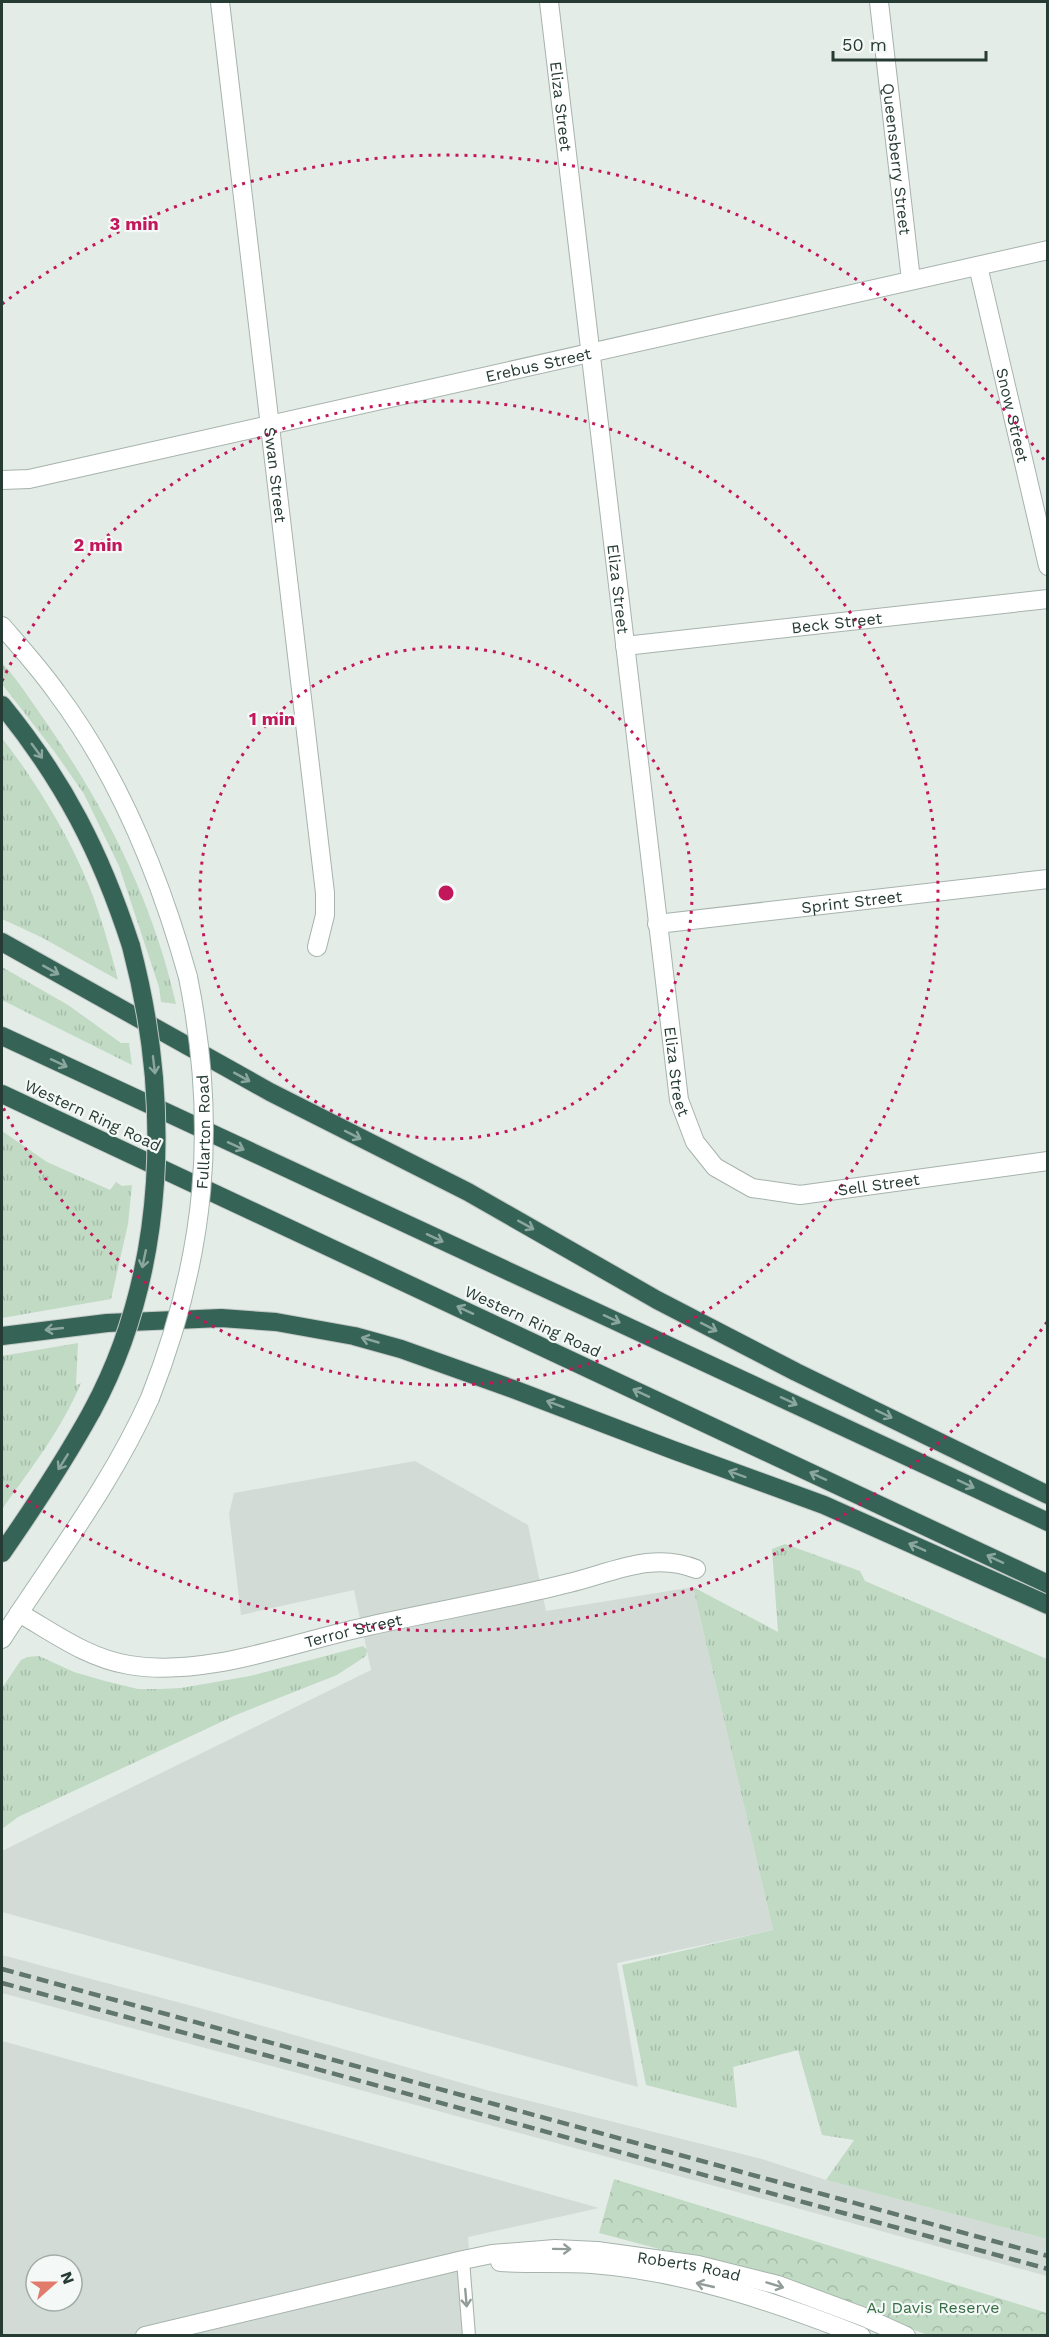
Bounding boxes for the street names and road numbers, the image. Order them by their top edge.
street label: Eliza Street [546,60,576,153]
street label: Queensberry Street [878,82,915,236]
street label: Erebus Street [484,344,593,386]
street label: Snow Street [992,366,1033,464]
street label: Swan Street [260,426,290,524]
street label: Eliza Street [603,543,633,635]
street label: Beck Street [790,608,883,637]
street label: Sprint Street [800,887,903,917]
street label: Eliza Street [660,1026,693,1119]
street label: Fullarton Road [192,1074,214,1190]
street label: Western Ring Road [22,1076,164,1155]
street label: Sell Street [837,1170,921,1200]
street label: Western Ring Road [462,1282,604,1361]
street label: Terror Street [303,1610,404,1652]
street label: Roberts Road [636,2248,743,2285]

